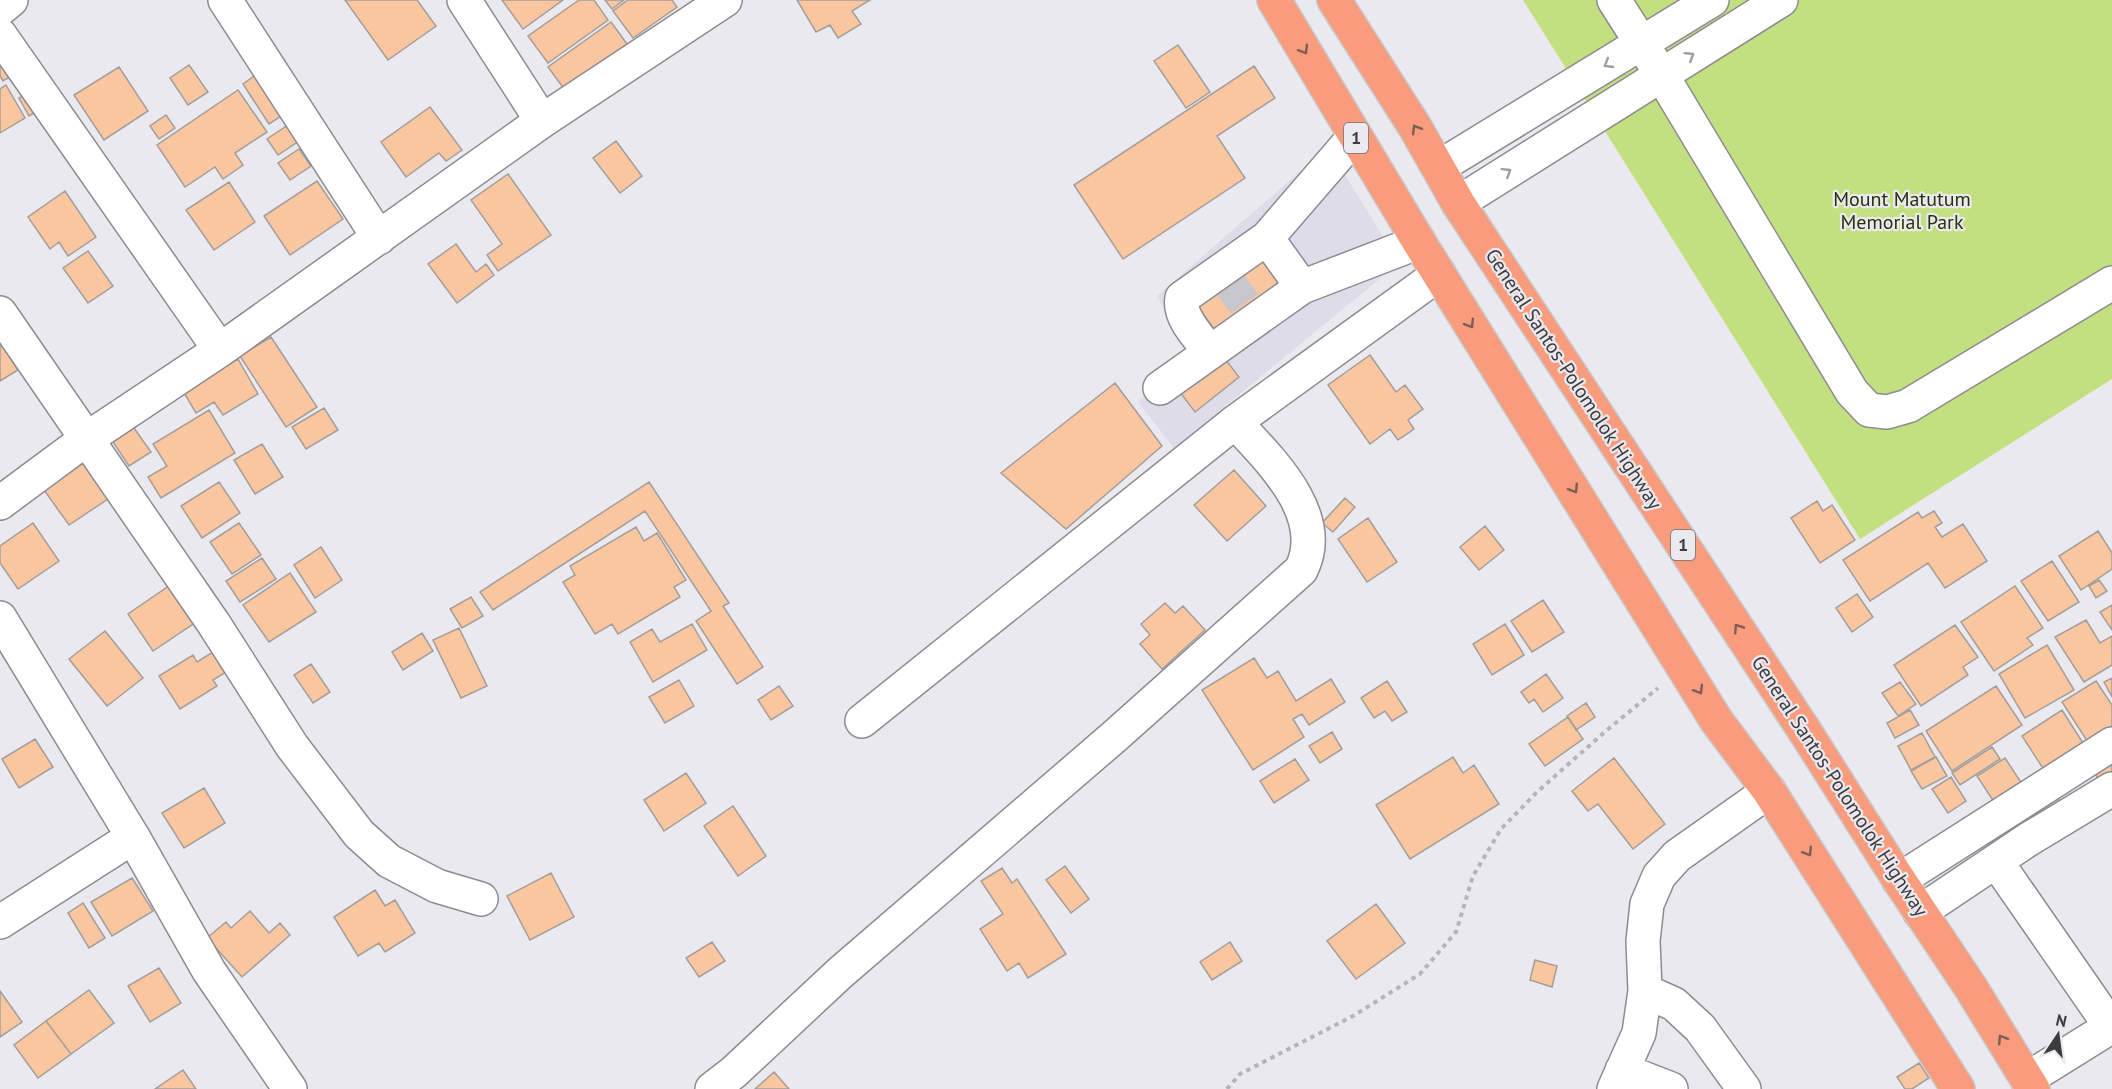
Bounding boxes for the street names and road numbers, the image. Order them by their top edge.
road number: 1 [1344,123,1368,153]
street label: General Santos-Polomolok Highway [1480,244,1669,515]
road number: 1 [1671,530,1695,560]
street label: General Santos-Polomolok Highway [1746,651,1935,922]

